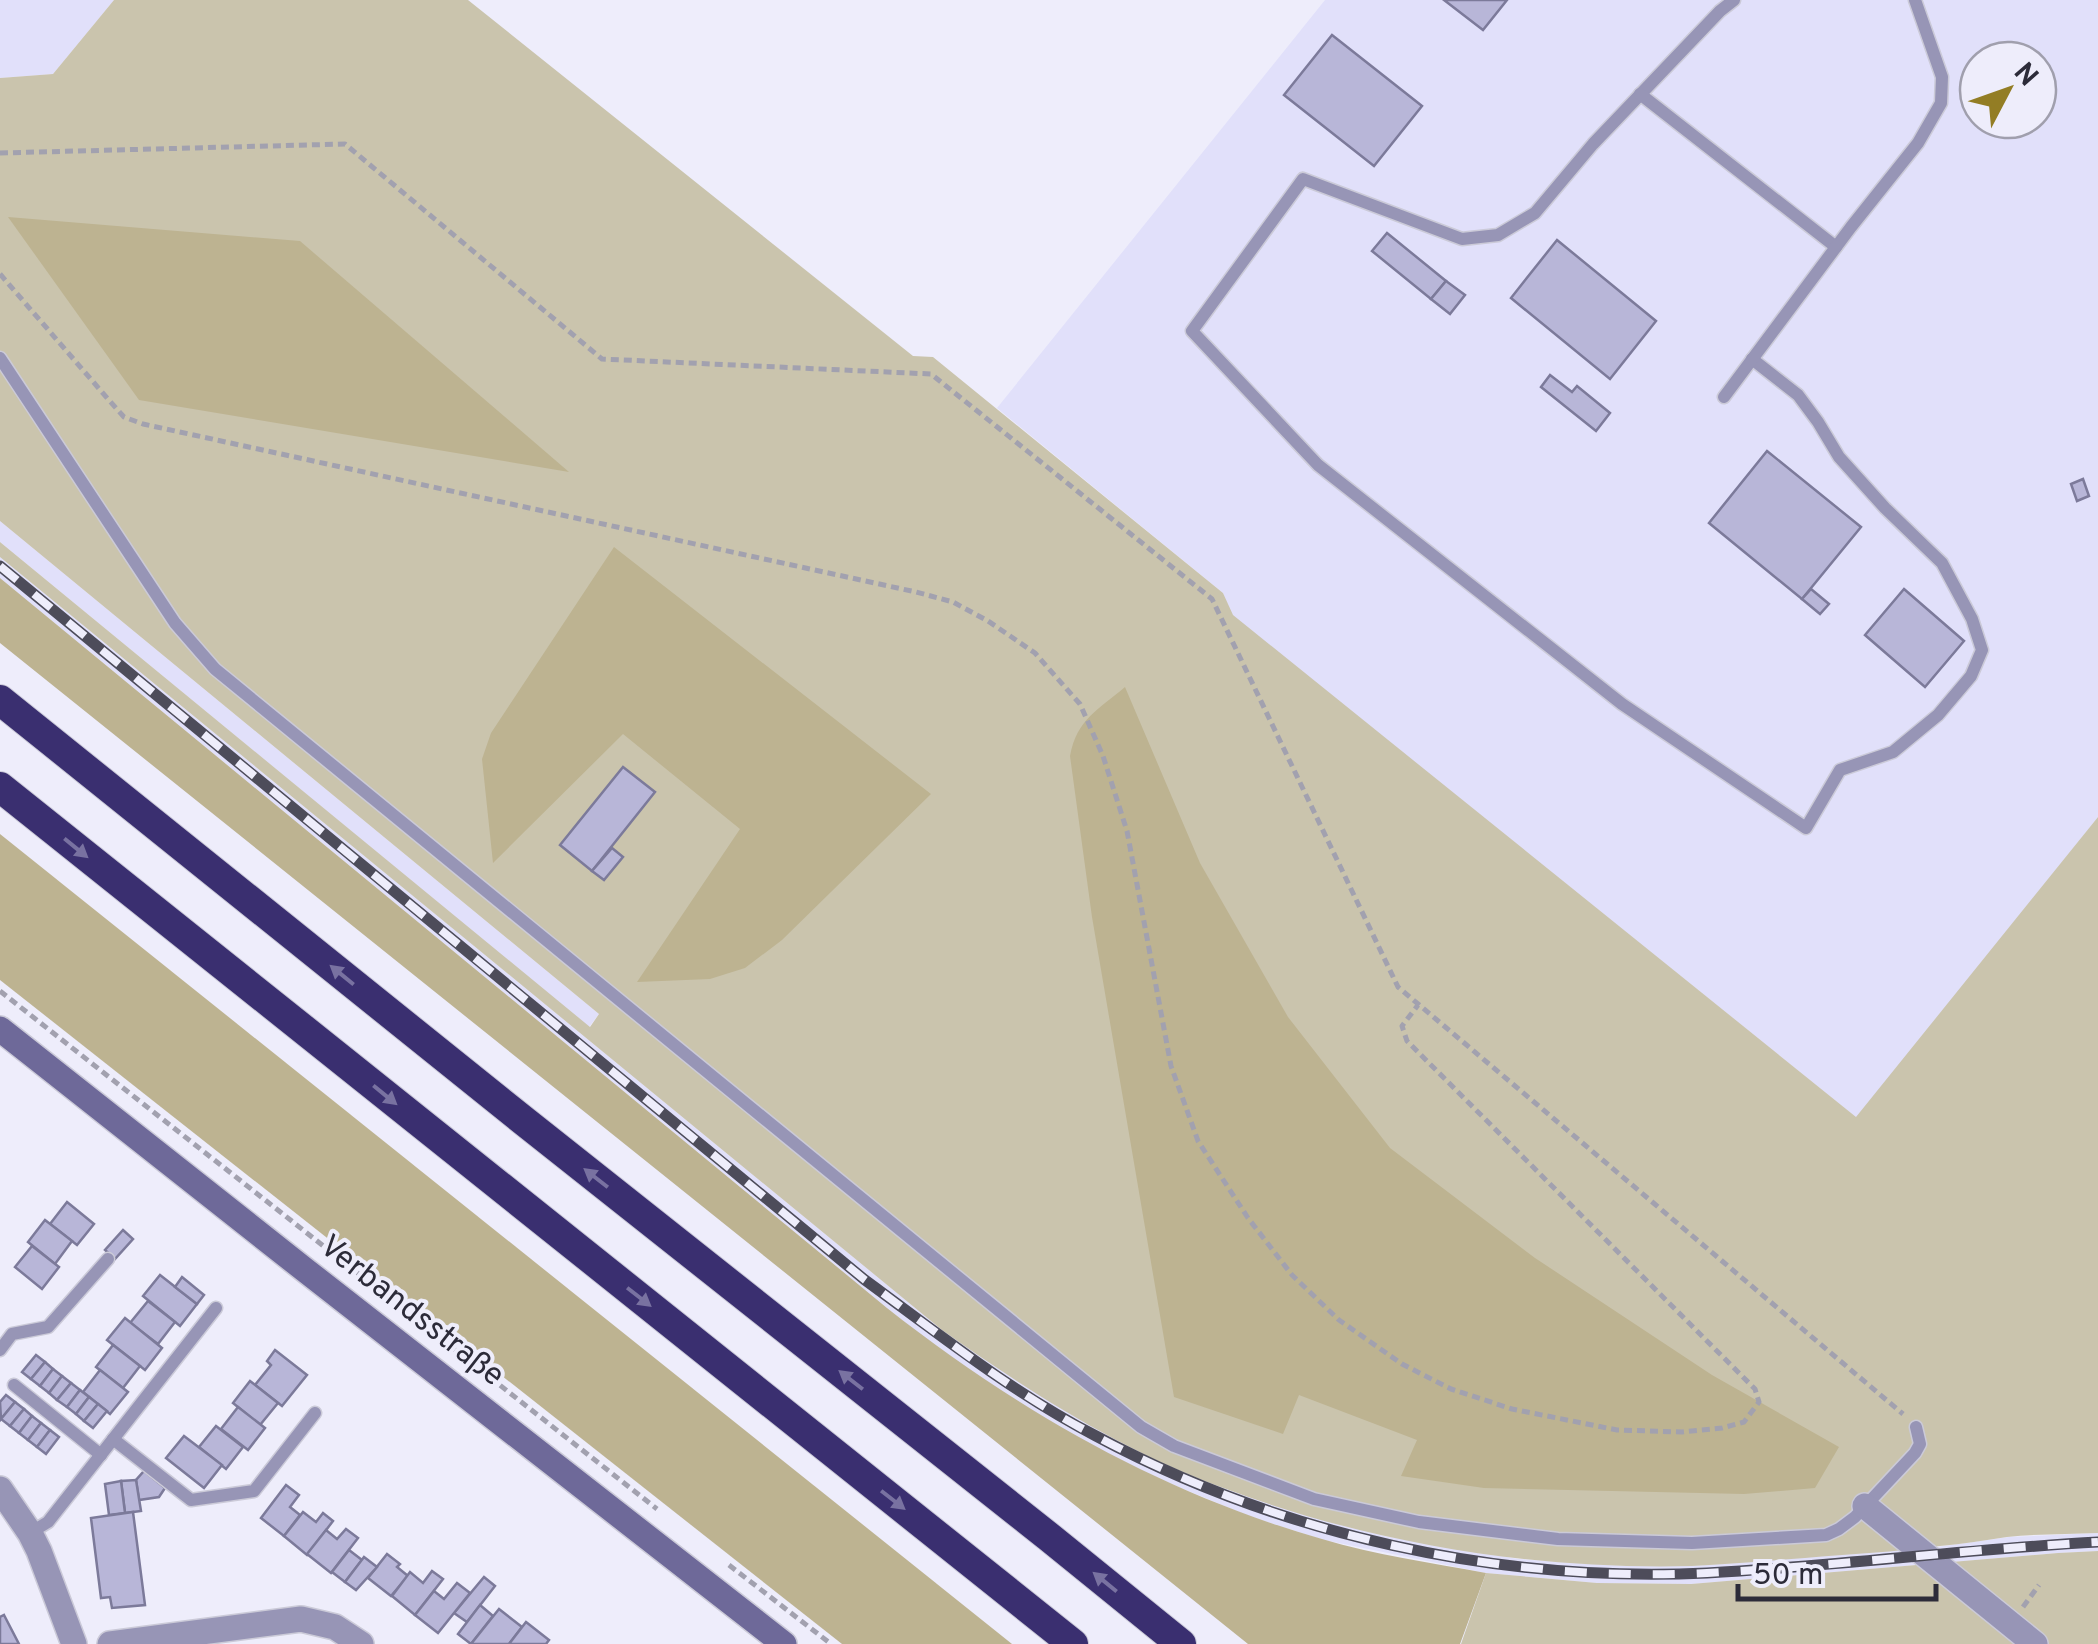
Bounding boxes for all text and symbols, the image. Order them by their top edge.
north arrow [1958,40,2058,140]
text: N [2004,56,2045,95]
one-way arrow [63,837,89,858]
one-way arrow [330,965,355,986]
one-way arrow [372,1084,397,1105]
one-way arrow [584,1168,609,1189]
street label: Verbandsstraße [310,1227,512,1397]
one-way arrow [626,1286,651,1307]
one-way arrow [838,1370,864,1391]
one-way arrow [880,1489,906,1509]
scale bar [1738,1539,1936,1601]
text: 50 m [1753,1558,1823,1595]
one-way arrow [1093,1572,1118,1593]

